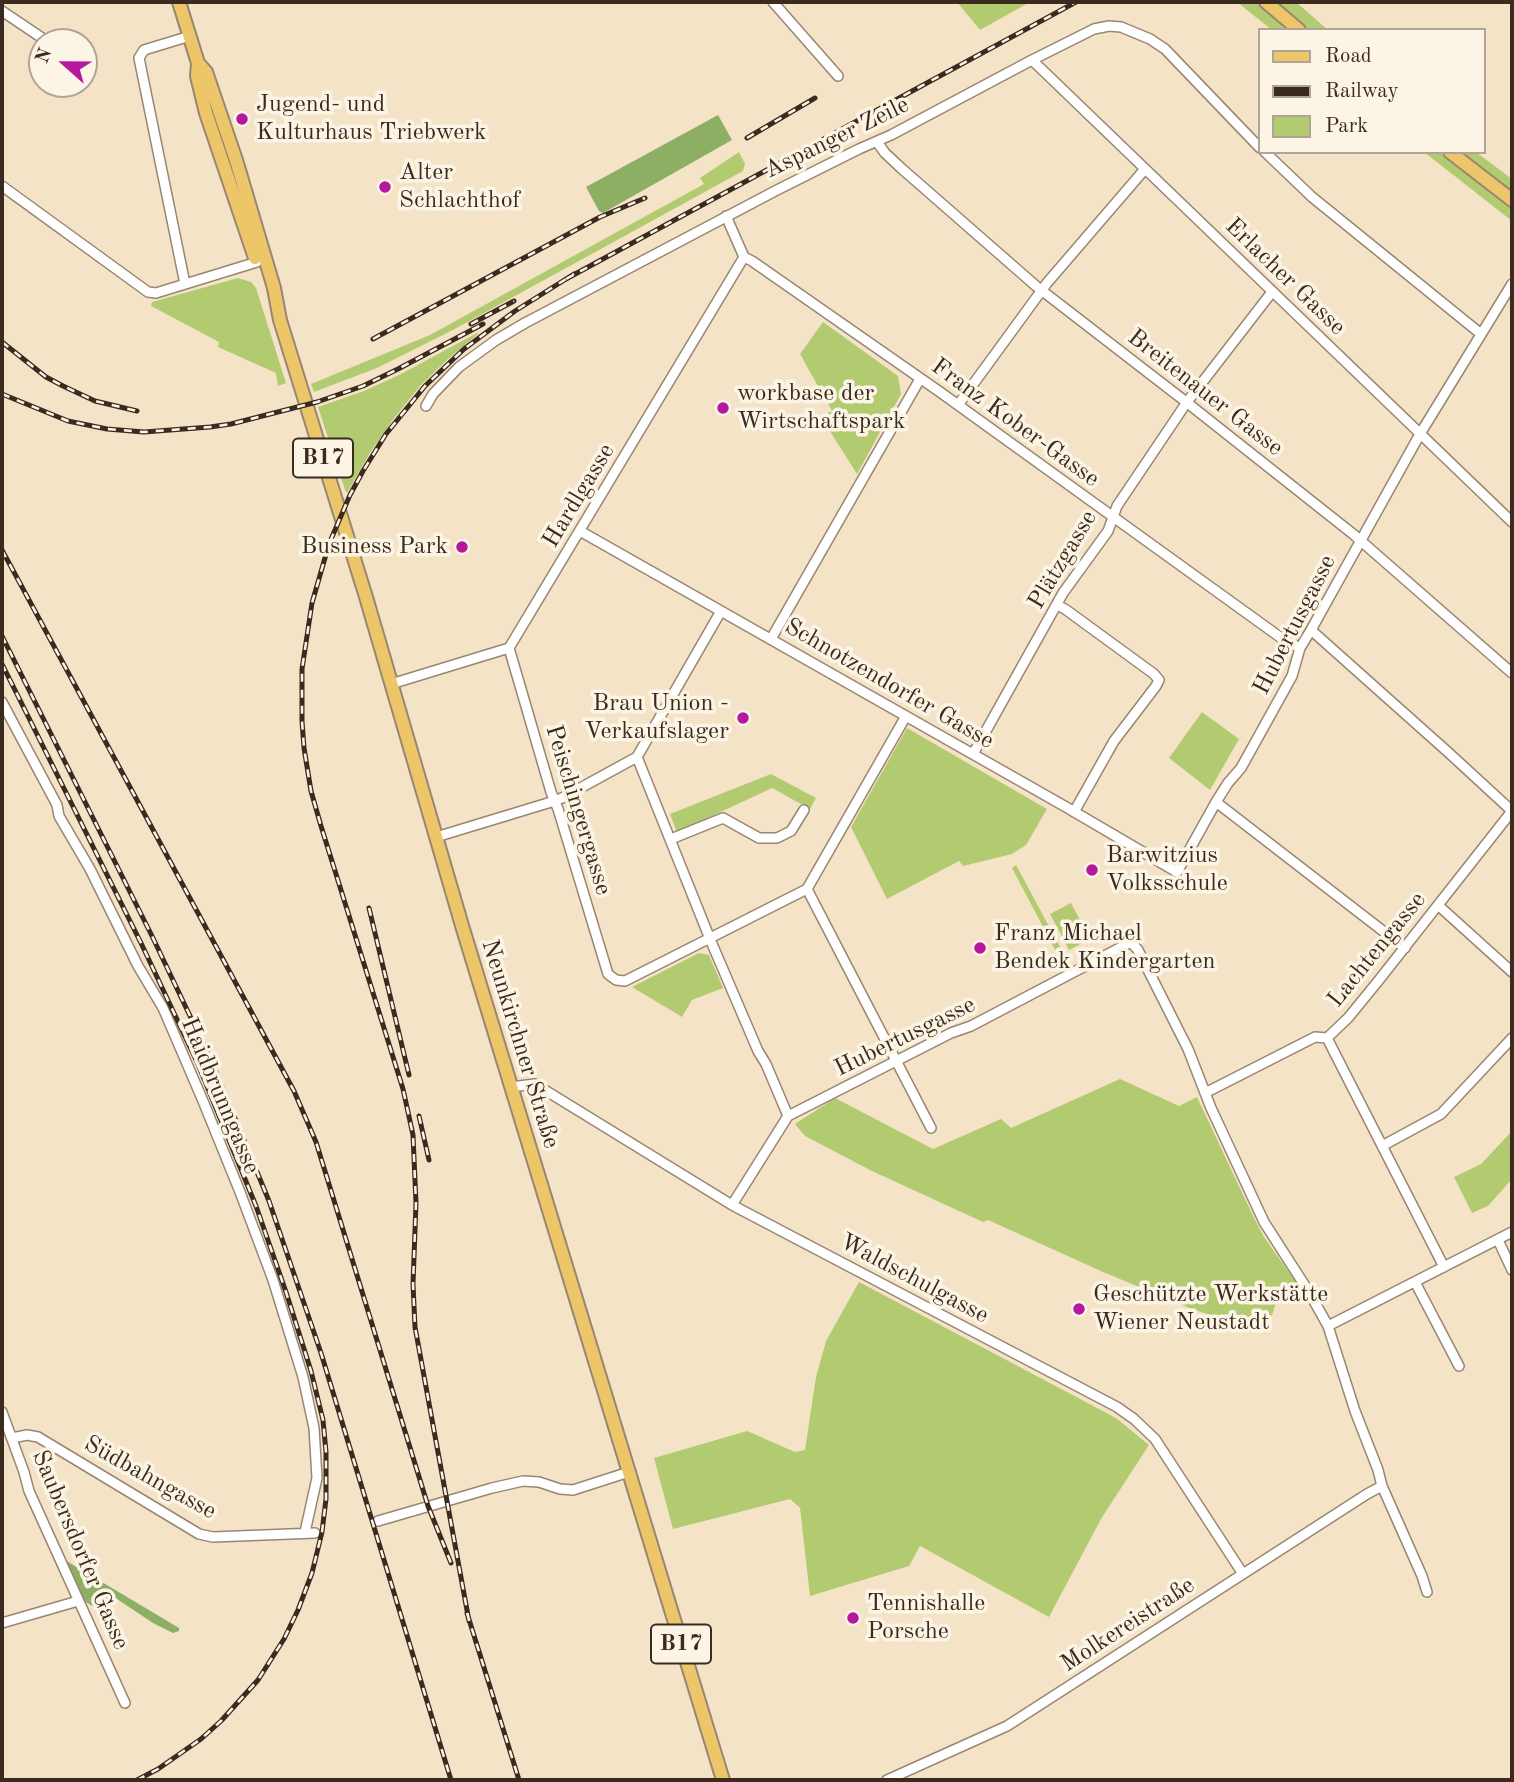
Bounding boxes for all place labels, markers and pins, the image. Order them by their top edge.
place label: Jugend- und Kulturhaus Triebwerk [256,91,487,147]
marker: Jugend- und Kulturhaus Triebwerk [234,111,250,127]
place label: Alter Schlachthof [399,159,521,215]
marker: Alter Schlachthof [377,179,393,195]
place label: workbase der Wirtschaftspark [737,380,905,436]
marker: workbase der Wirtschaftspark [715,400,731,416]
place label: Business Park [301,533,448,561]
marker: Business Park [454,539,470,555]
place label: Brau Union - Verkaufslager [584,690,729,746]
marker: Brau Union - Verkaufslager [735,710,751,726]
place label: Barwitzius Volksschule [1106,842,1228,898]
marker: Barwitzius Volksschule [1084,862,1100,878]
place label: Franz Michael Bendek Kindergarten [994,920,1215,976]
marker: Franz Michael Bendek Kindergarten [972,940,988,956]
place label: Geschützte Werkstätte Wiener Neustadt [1093,1281,1328,1337]
marker: Geschützte Werkstätte Wiener Neustadt [1071,1301,1087,1317]
place label: Tennishalle Porsche [867,1590,985,1646]
marker: Tennishalle Porsche [845,1610,861,1626]

